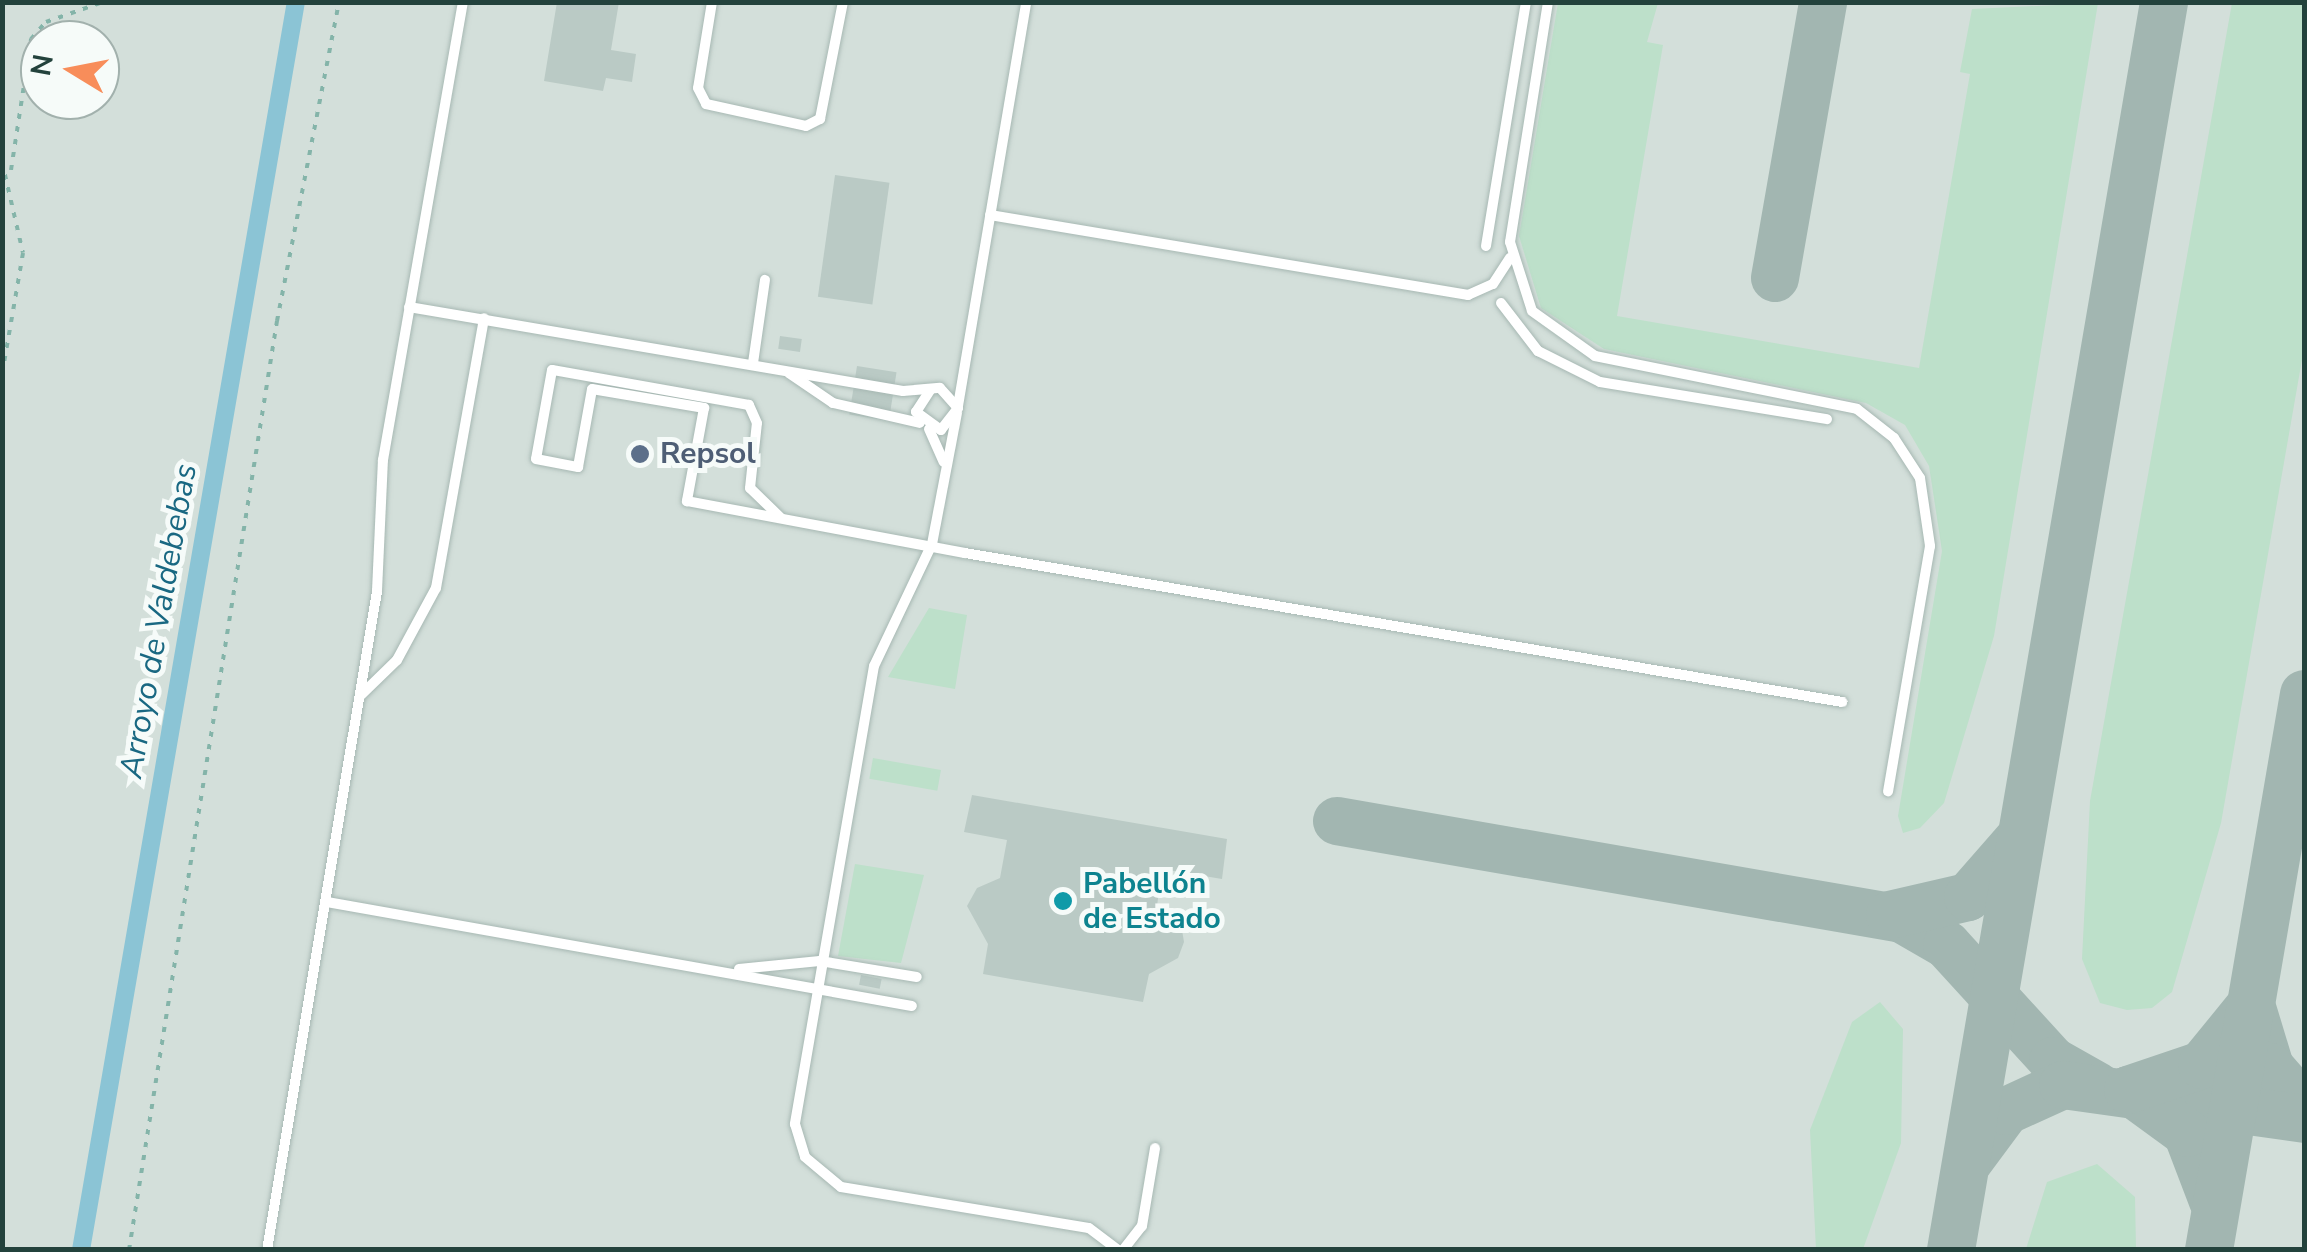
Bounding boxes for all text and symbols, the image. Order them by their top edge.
north arrow [20,20,120,120]
text: N [22,52,63,79]
place label: Repsol [660,436,756,472]
marker: Repsol [629,443,651,465]
water label: Arroyo de Valdebebas [112,461,206,781]
place label: Pabellón de Estado [1083,866,1221,936]
marker: Pabellón de Estado [1052,890,1074,912]

